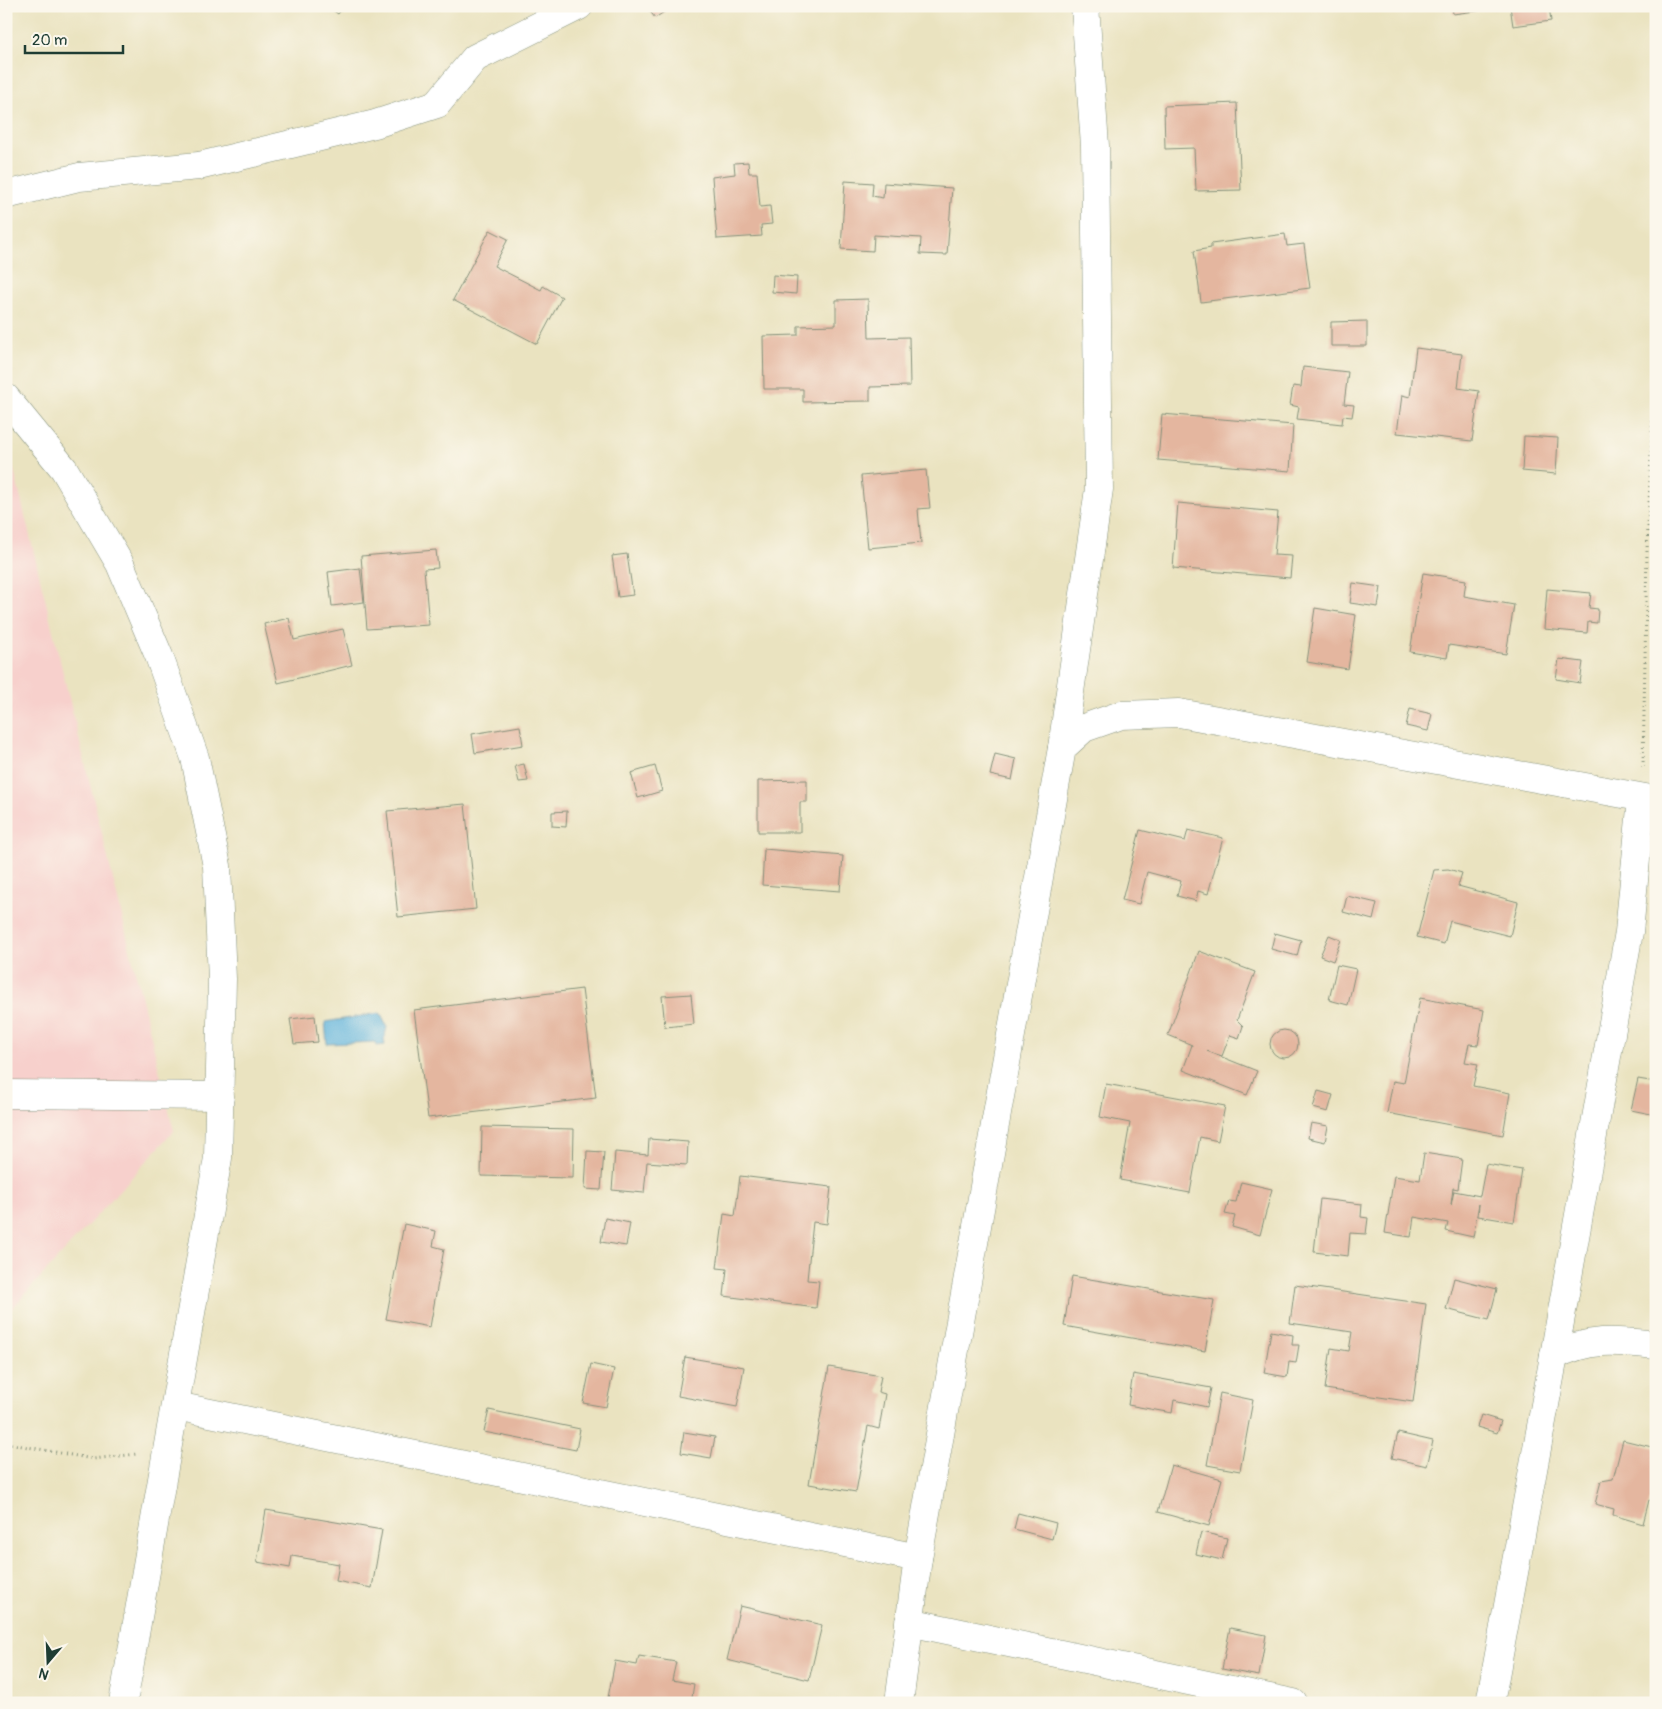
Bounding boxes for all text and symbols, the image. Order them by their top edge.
scale bar [25,22,122,54]
text: 20 m [32,31,67,50]
north arrow [22,1636,72,1686]
text: N [37,1664,51,1683]

